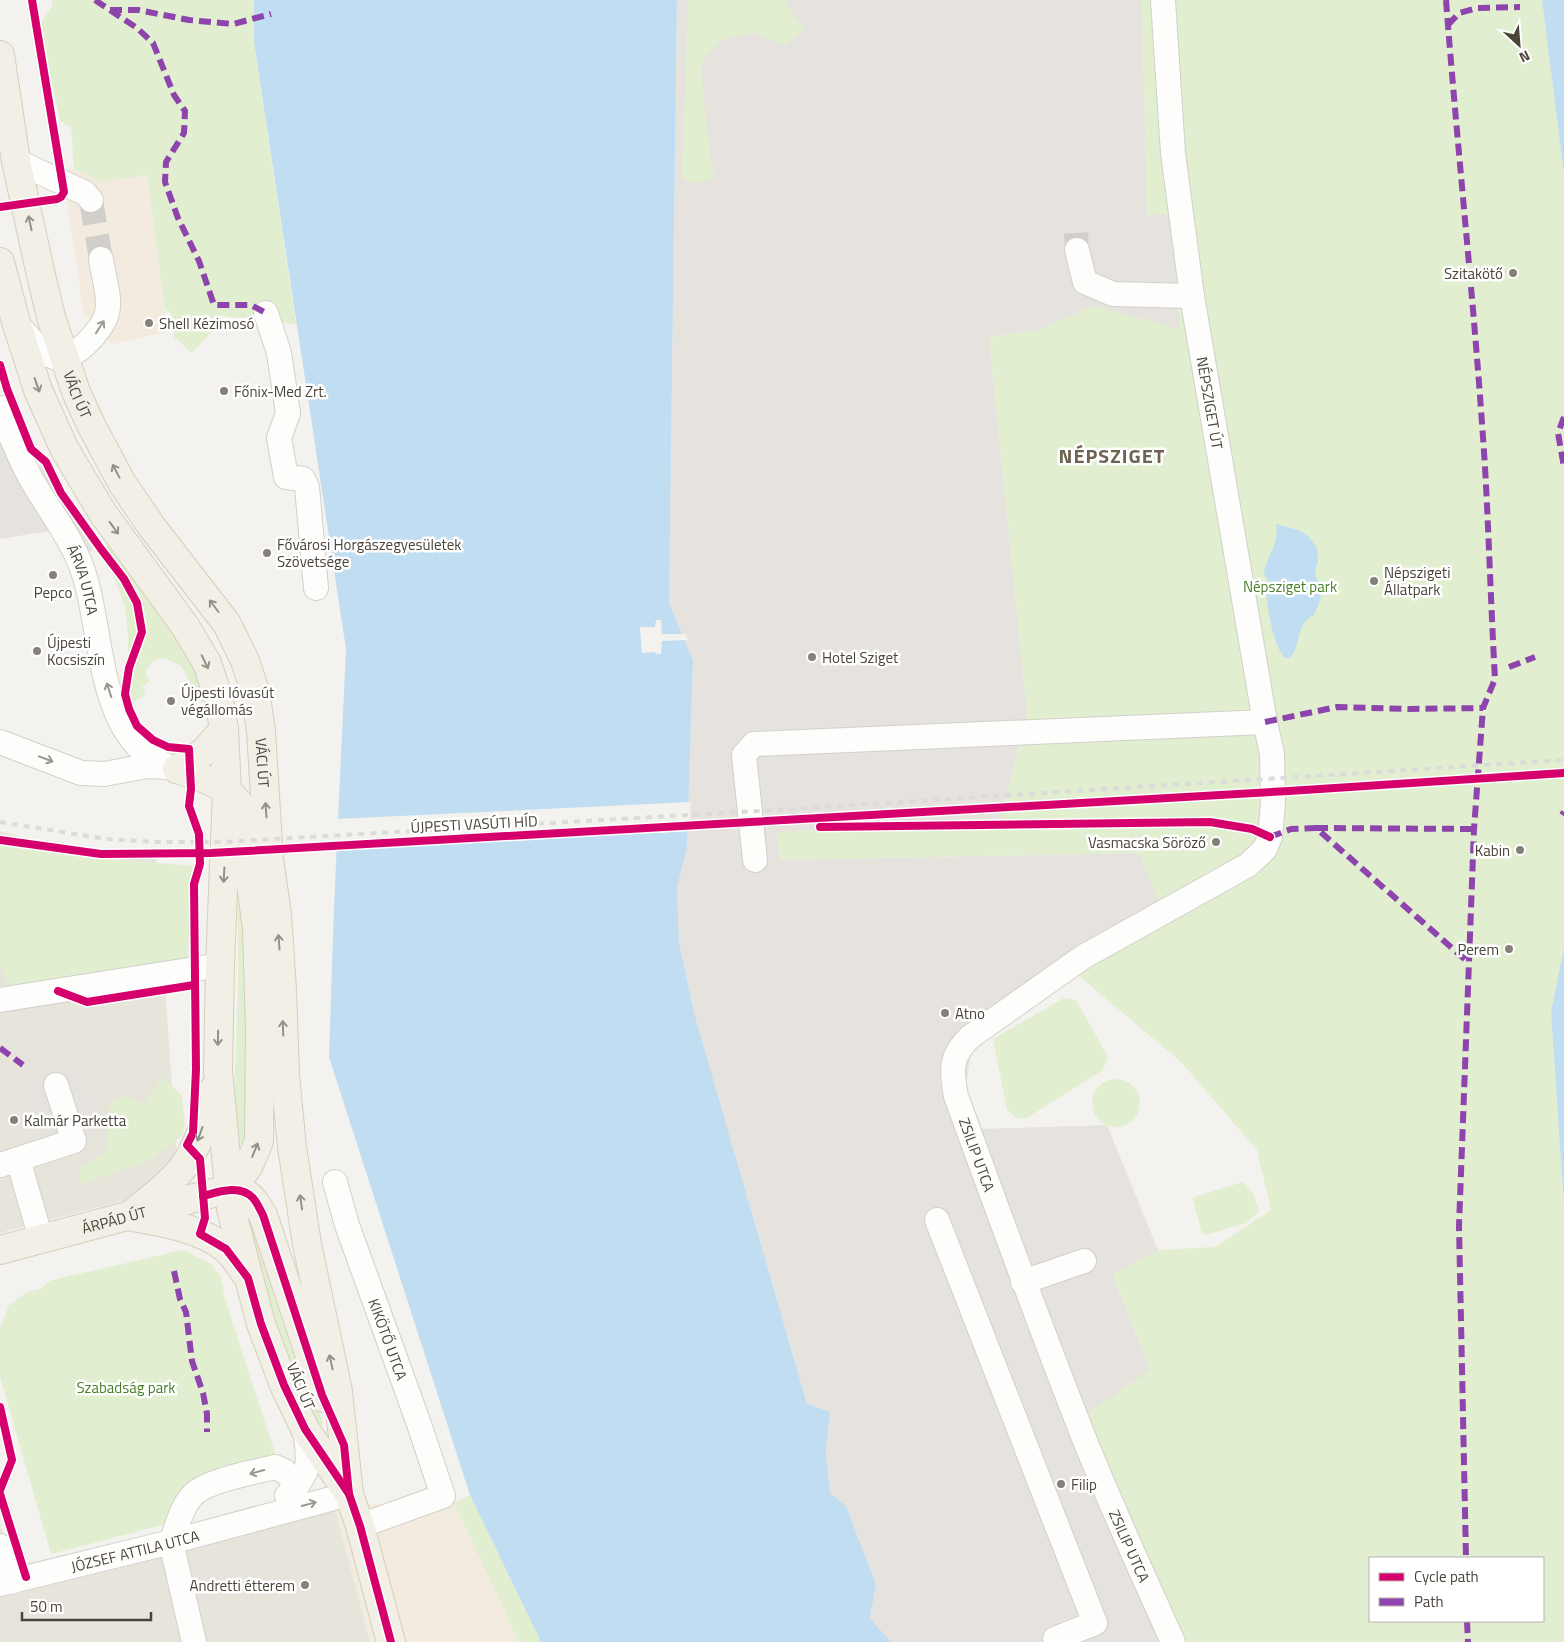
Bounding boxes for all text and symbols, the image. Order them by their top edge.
north arrow [1494,20,1544,70]
text: N [1516,46,1534,69]
one-way arrow [25,216,34,232]
place label: Szitakötő [1444,262,1503,285]
marker: Szitakötő [1507,267,1519,279]
place label: Shell Kézimosó [159,312,254,335]
marker: Shell Kézimosó [143,317,155,329]
one-way arrow [95,320,106,334]
street label: NÉPSZIGET ÚT [1191,355,1230,451]
street label: VÁCI ÚT [58,367,98,422]
one-way arrow [33,377,42,393]
place label: Főnix-Med Zrt. [234,380,327,403]
marker: Főnix-Med Zrt. [218,385,230,397]
district label: NÉPSZIGET [1059,440,1165,471]
one-way arrow [111,464,120,479]
one-way arrow [108,521,119,534]
place label: Fővárosi Horgászegyesületek Szövetsége [277,533,462,573]
street label: ÁRVA UTCA [62,540,105,617]
marker: Fővárosi Horgászegyesületek Szövetsége [261,547,273,559]
place label: Népszigeti Állatpark [1384,561,1450,601]
marker: Pepco [47,569,59,581]
park label: Népsziget park [1243,575,1337,598]
marker: Népszigeti Állatpark [1368,575,1380,587]
place label: Pepco [34,581,72,604]
one-way arrow [208,600,219,613]
place label: Újpesti Kocsiszín [47,631,105,671]
marker: Újpesti Kocsiszín [31,645,43,657]
place label: Hotel Sziget [822,646,899,669]
marker: Hotel Sziget [806,651,818,663]
one-way arrow [201,654,211,669]
place label: Újpesti lóvasút végállomás [181,681,275,721]
one-way arrow [104,682,113,698]
marker: Újpesti lóvasút végállomás [165,695,177,707]
street label: VÁCI ÚT [250,737,276,788]
one-way arrow [38,756,53,765]
one-way arrow [261,803,271,819]
street label: ÚJPESTI VASÚTI HÍD [410,809,538,839]
place label: Vasmacska Söröző [1088,831,1206,854]
marker: Vasmacska Söröző [1210,836,1222,848]
place label: Kabin [1475,839,1510,862]
marker: Kabin [1514,844,1526,856]
one-way arrow [219,867,228,883]
one-way arrow [274,934,283,950]
place label: Perem [1457,938,1499,961]
marker: Perem [1503,943,1515,955]
place label: Atno [955,1002,985,1025]
marker: Atno [939,1007,951,1019]
one-way arrow [279,1020,288,1036]
one-way arrow [214,1030,223,1046]
place label: Kalmár Parketta [24,1109,127,1132]
marker: Kalmár Parketta [8,1114,20,1126]
street label: ZSILIP UTCA [953,1114,1001,1195]
one-way arrow [195,1126,204,1142]
one-way arrow [251,1143,260,1158]
one-way arrow [296,1195,306,1211]
street label: ÁRPÁD ÚT [79,1200,149,1239]
street label: KIKÖTŐ UTCA [363,1295,414,1383]
one-way arrow [326,1354,336,1370]
street label: VÁCI ÚT [281,1359,321,1413]
park label: Szabadság park [76,1376,176,1399]
one-way arrow [249,1468,265,1477]
place label: Filip [1071,1473,1097,1496]
marker: Filip [1055,1478,1067,1490]
one-way arrow [300,1499,316,1509]
street label: ZSILIP UTCA [1104,1506,1156,1586]
street label: JÓZSEF ATTILA UTCA [68,1523,202,1578]
legend [1369,1557,1544,1622]
text: Cycle path [1414,1565,1479,1588]
place label: Andretti étterem [190,1574,295,1597]
marker: Andretti étterem [299,1579,311,1591]
scale bar [22,1590,151,1622]
text: Path [1414,1590,1444,1613]
text: 50 m [30,1595,63,1618]

